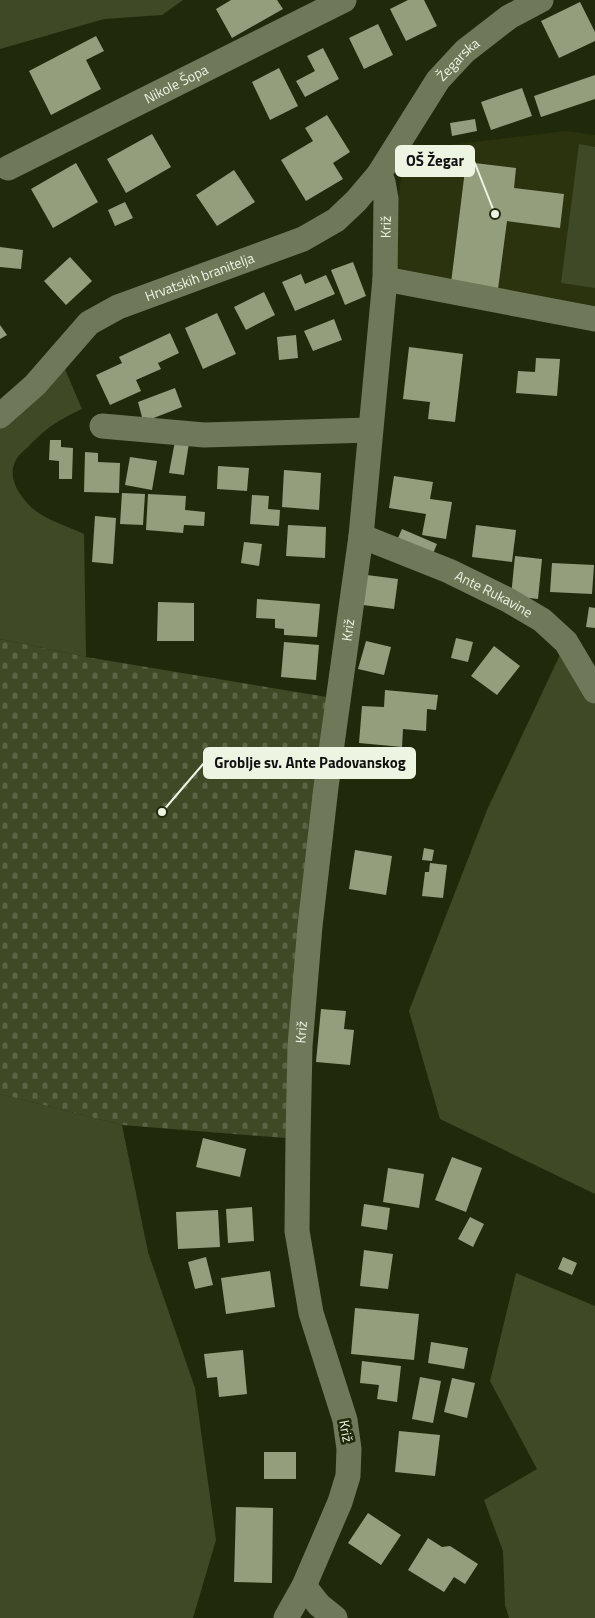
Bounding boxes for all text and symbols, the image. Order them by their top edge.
street label: Žegarska [431,33,484,85]
street label: Nikole Šopa [140,59,212,108]
callout: OŠ Žegar [396,146,474,176]
text: OŠ Žegar [406,149,464,172]
street label: Križ [375,216,396,238]
street label: Hrvatskih branitelja [142,247,257,306]
street label: Ante Rukavine [452,565,537,622]
street label: Križ [335,617,359,642]
callout: Groblje sv. Ante Padovanskog [204,748,415,778]
text: Groblje sv. Ante Padovanskog [214,751,406,774]
street label: Križ [289,1020,312,1044]
street label: Križ [334,1418,359,1444]

